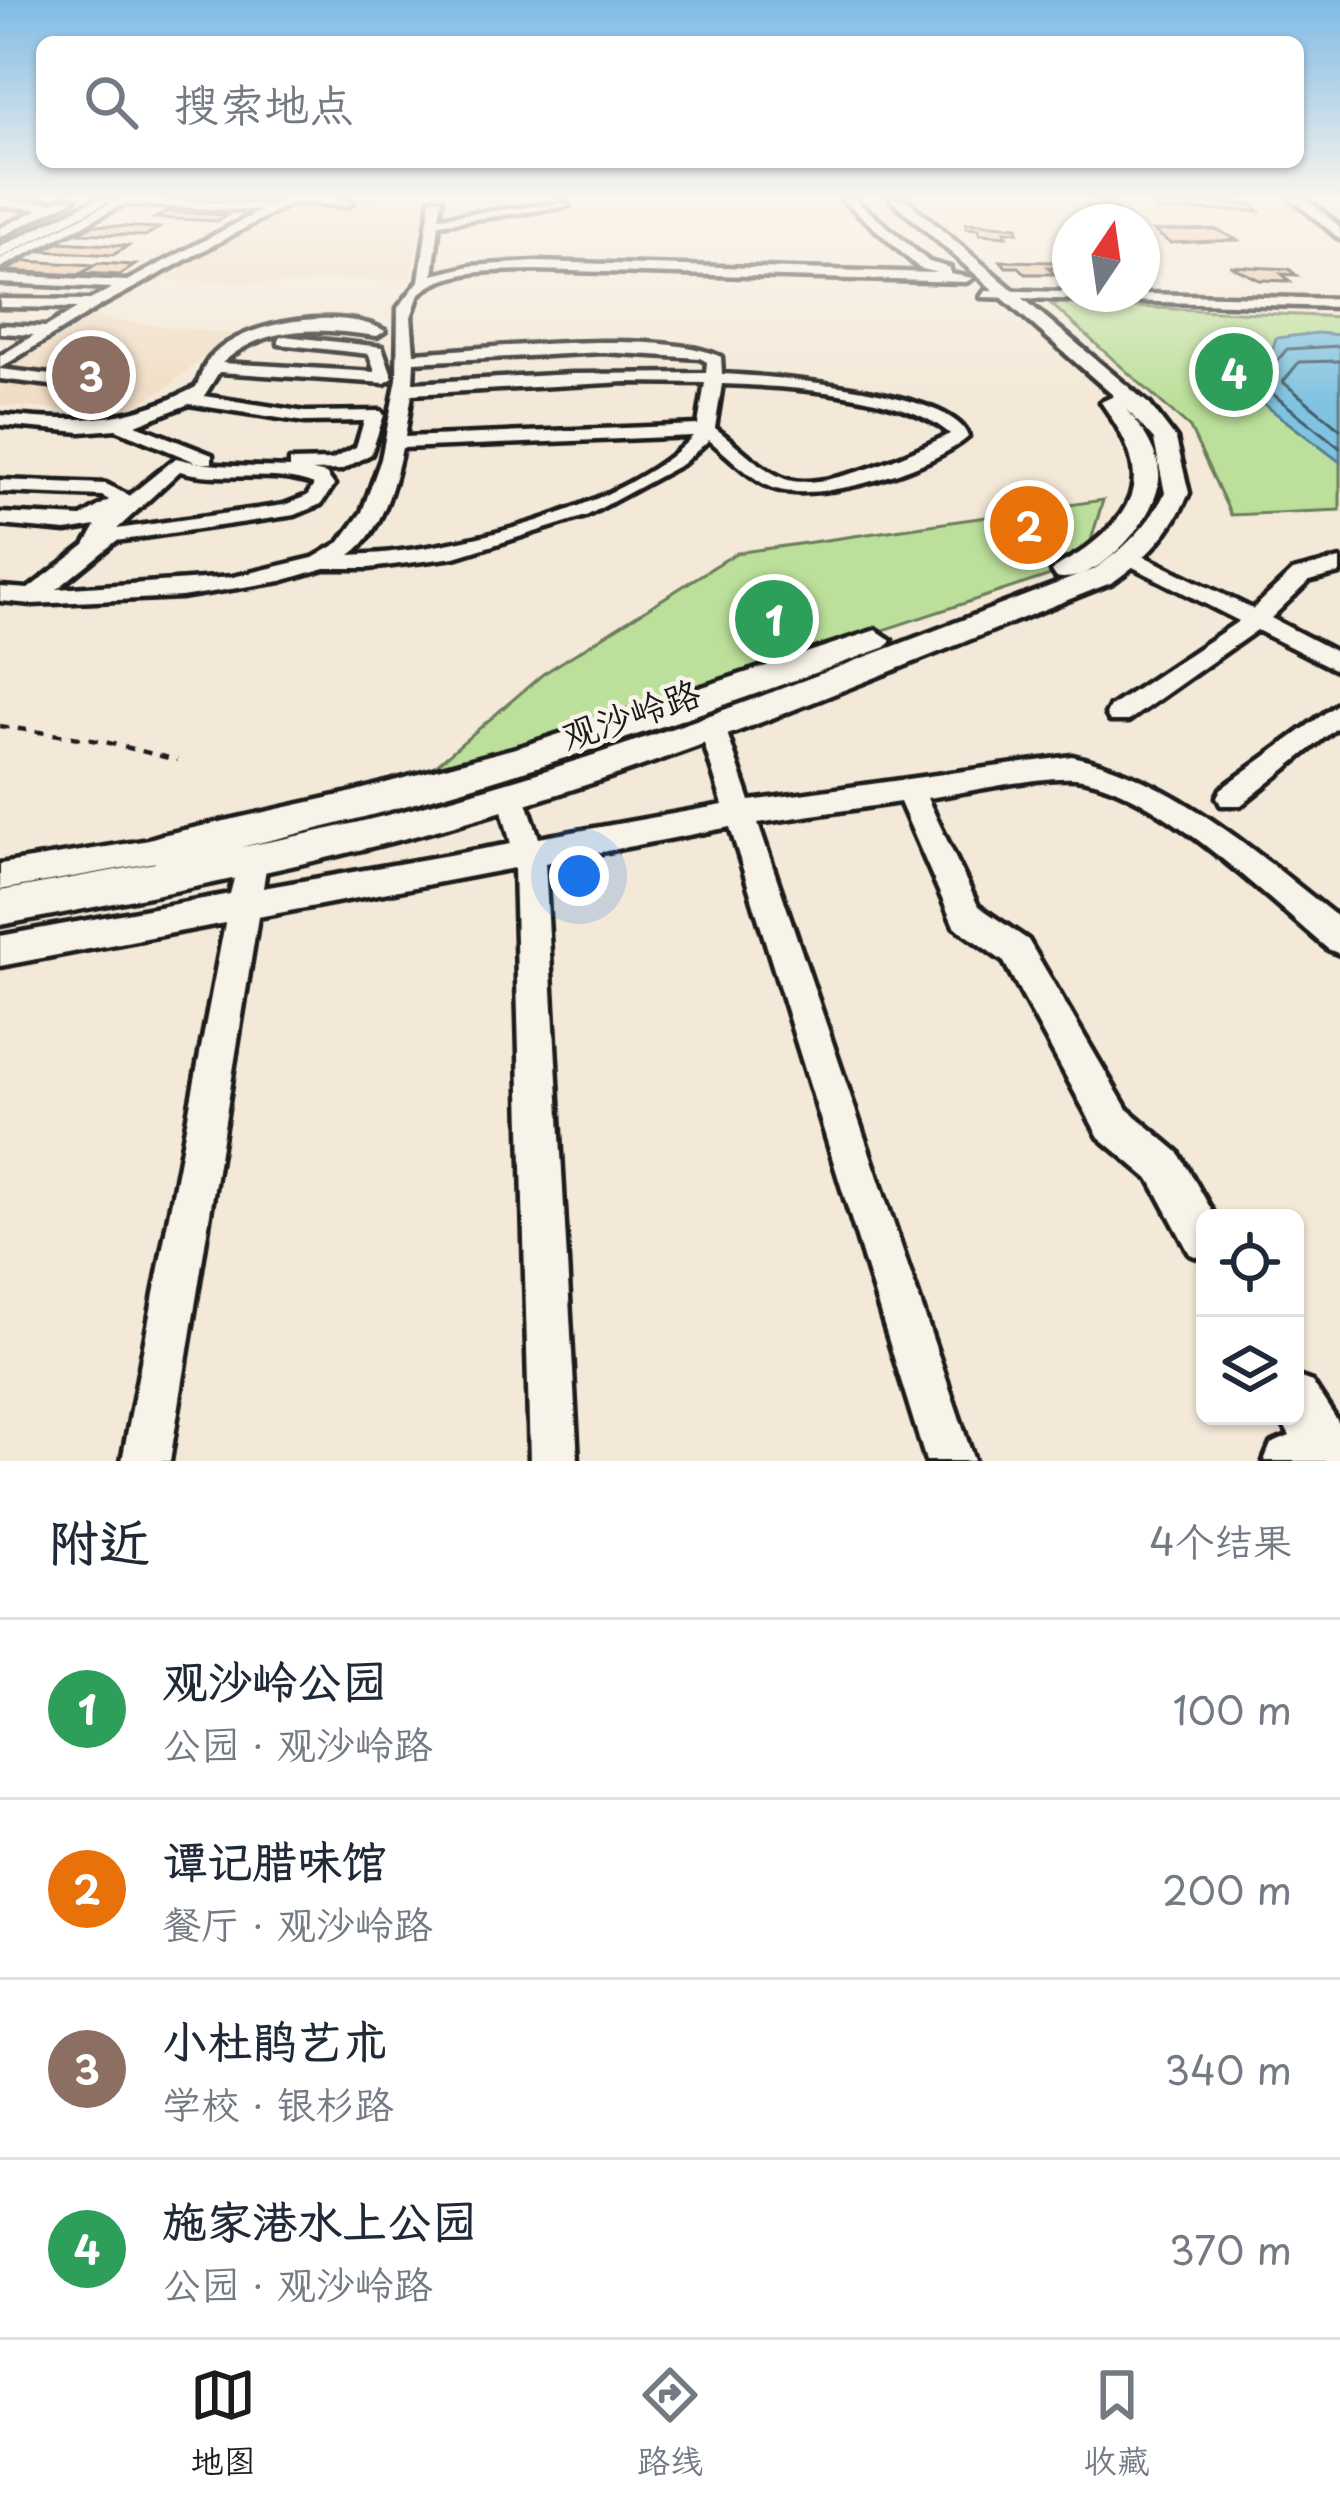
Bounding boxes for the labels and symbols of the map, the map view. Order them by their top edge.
north arrow [1052,204,1160,312]
pin: 4 [1195,327,1273,417]
pin: 3 [52,330,130,420]
pin: 2 [990,480,1068,570]
pin: 1 [735,574,813,664]
street label: 观沙岭路 [553,664,707,762]
your location [549,846,609,906]

